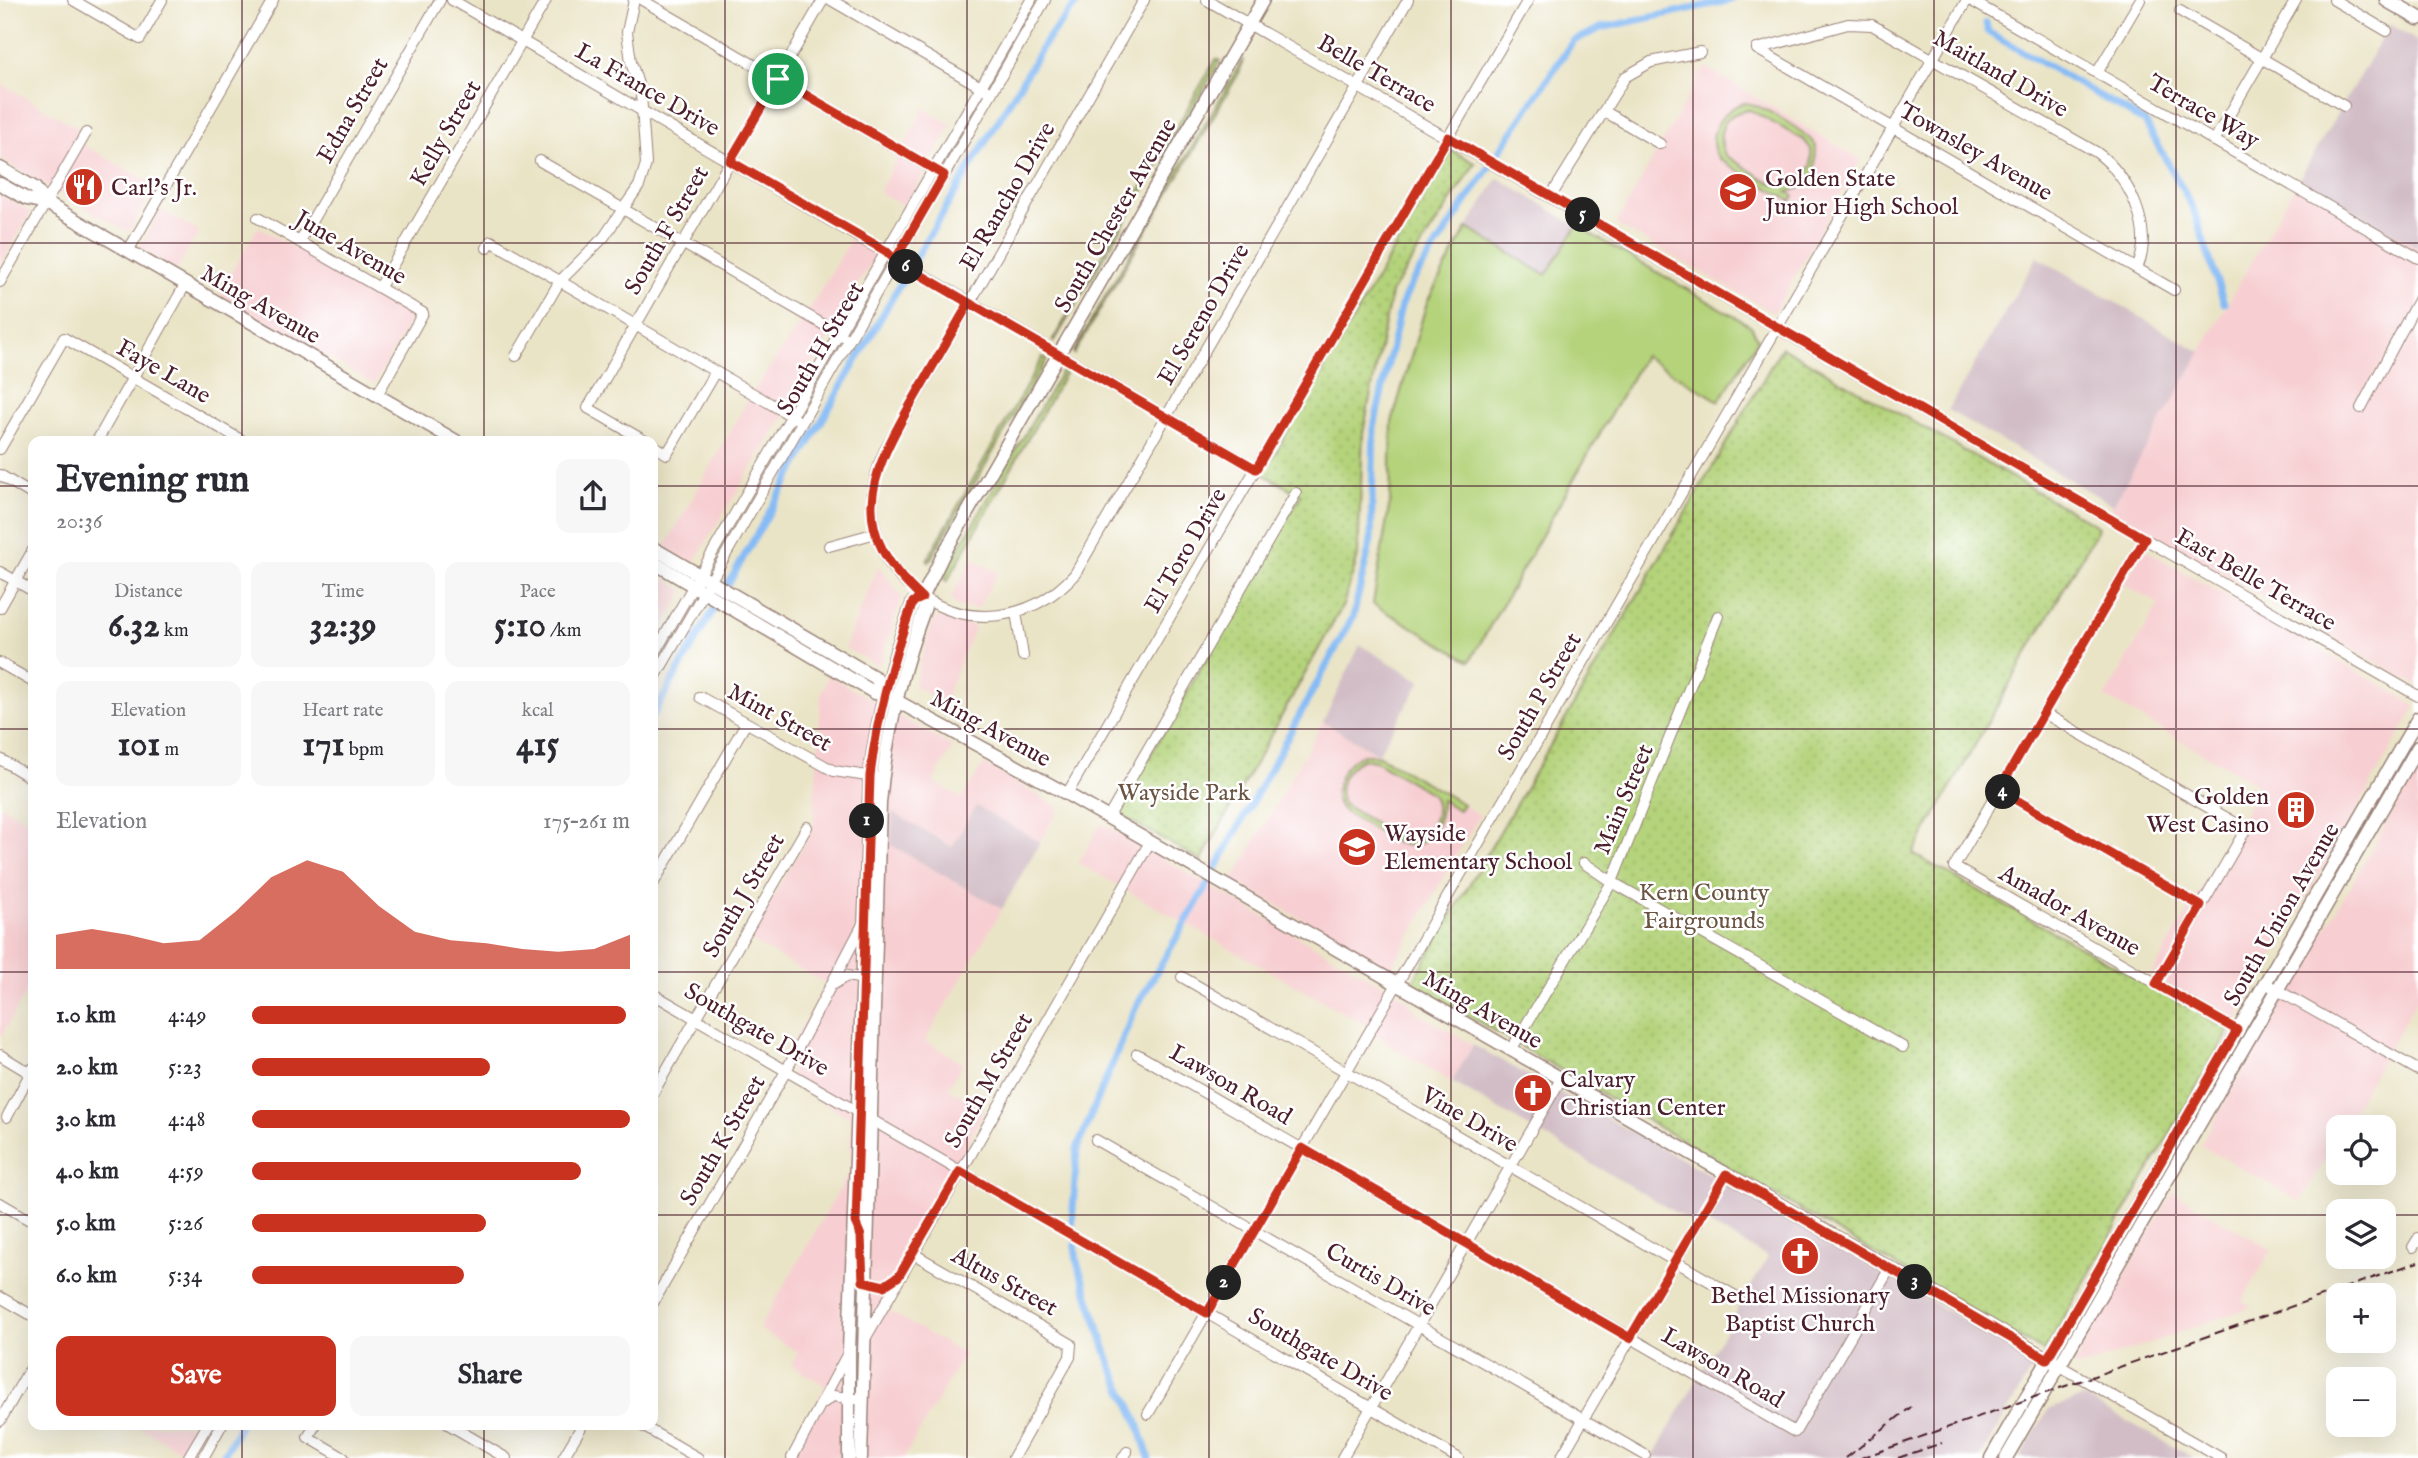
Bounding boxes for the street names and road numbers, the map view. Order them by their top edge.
street label: Maitland Drive [1927,23,2073,126]
street label: Belle Terrace [1311,28,1441,121]
street label: La France Drive [569,36,725,144]
street label: Edna Street [311,52,396,169]
street label: Terrace Way [2142,68,2265,157]
street label: Kelly Street [403,75,489,193]
street label: Townsley Avenue [1893,96,2058,209]
street label: South Chester Avenue [1048,113,1185,319]
street label: El Rancho Drive [953,117,1063,277]
street label: South F Street [618,161,717,301]
street label: June Avenue [286,202,412,293]
street label: El Sereno Drive [1151,238,1257,391]
street label: Ming Avenue [195,259,326,352]
street label: South H Street [771,276,872,421]
street label: Faye Lane [110,333,216,412]
street label: El Toro Drive [1138,483,1235,619]
street label: East Belle Terrace [2169,522,2341,639]
street label: South P Street [1491,627,1589,766]
street label: Mint Street [722,677,837,760]
street label: Ming Avenue [924,683,1056,775]
street label: Main Street [1587,740,1662,859]
street label: South Union Avenue [2217,817,2347,1012]
street label: South J Street [696,828,792,963]
street label: Amador Avenue [1992,858,2145,964]
street label: Ming Avenue [1417,964,1548,1057]
street label: Southgate Drive [678,976,834,1084]
street label: South M Street [938,1007,1041,1154]
street label: Lawson Road [1163,1038,1297,1133]
street label: South K Street [673,1070,773,1212]
street label: Vine Drive [1414,1080,1523,1160]
street label: Curtis Drive [1319,1236,1441,1324]
street label: Altus Street [945,1240,1063,1324]
street label: Southgate Drive [1242,1301,1398,1409]
street label: Lawson Road [1655,1321,1789,1416]

